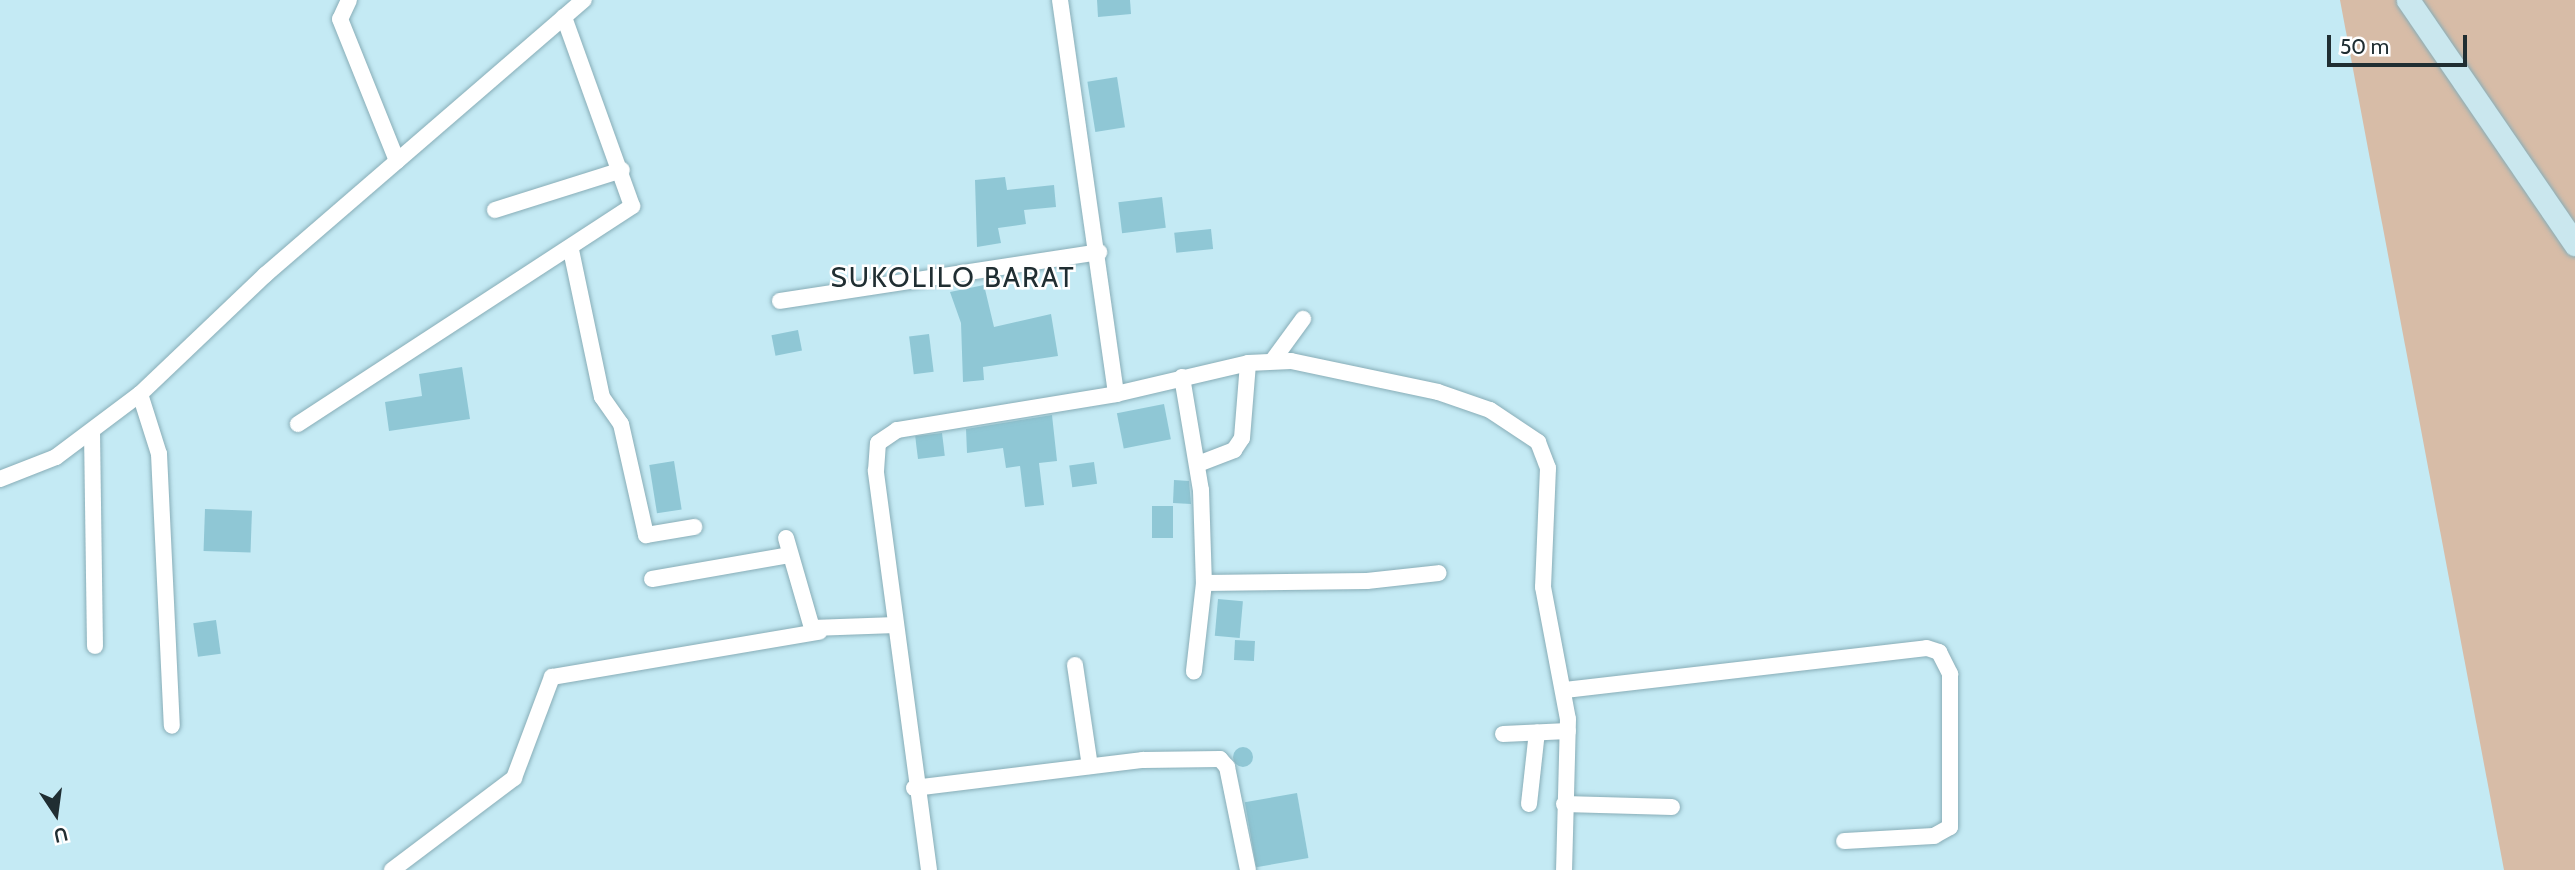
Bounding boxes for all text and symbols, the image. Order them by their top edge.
scale bar [2330,21,2470,65]
text: 50 m [2340,34,2389,59]
district label: SUKOLILO BARAT [832,260,1074,294]
north arrow [21,779,91,849]
text: U [52,822,70,848]

